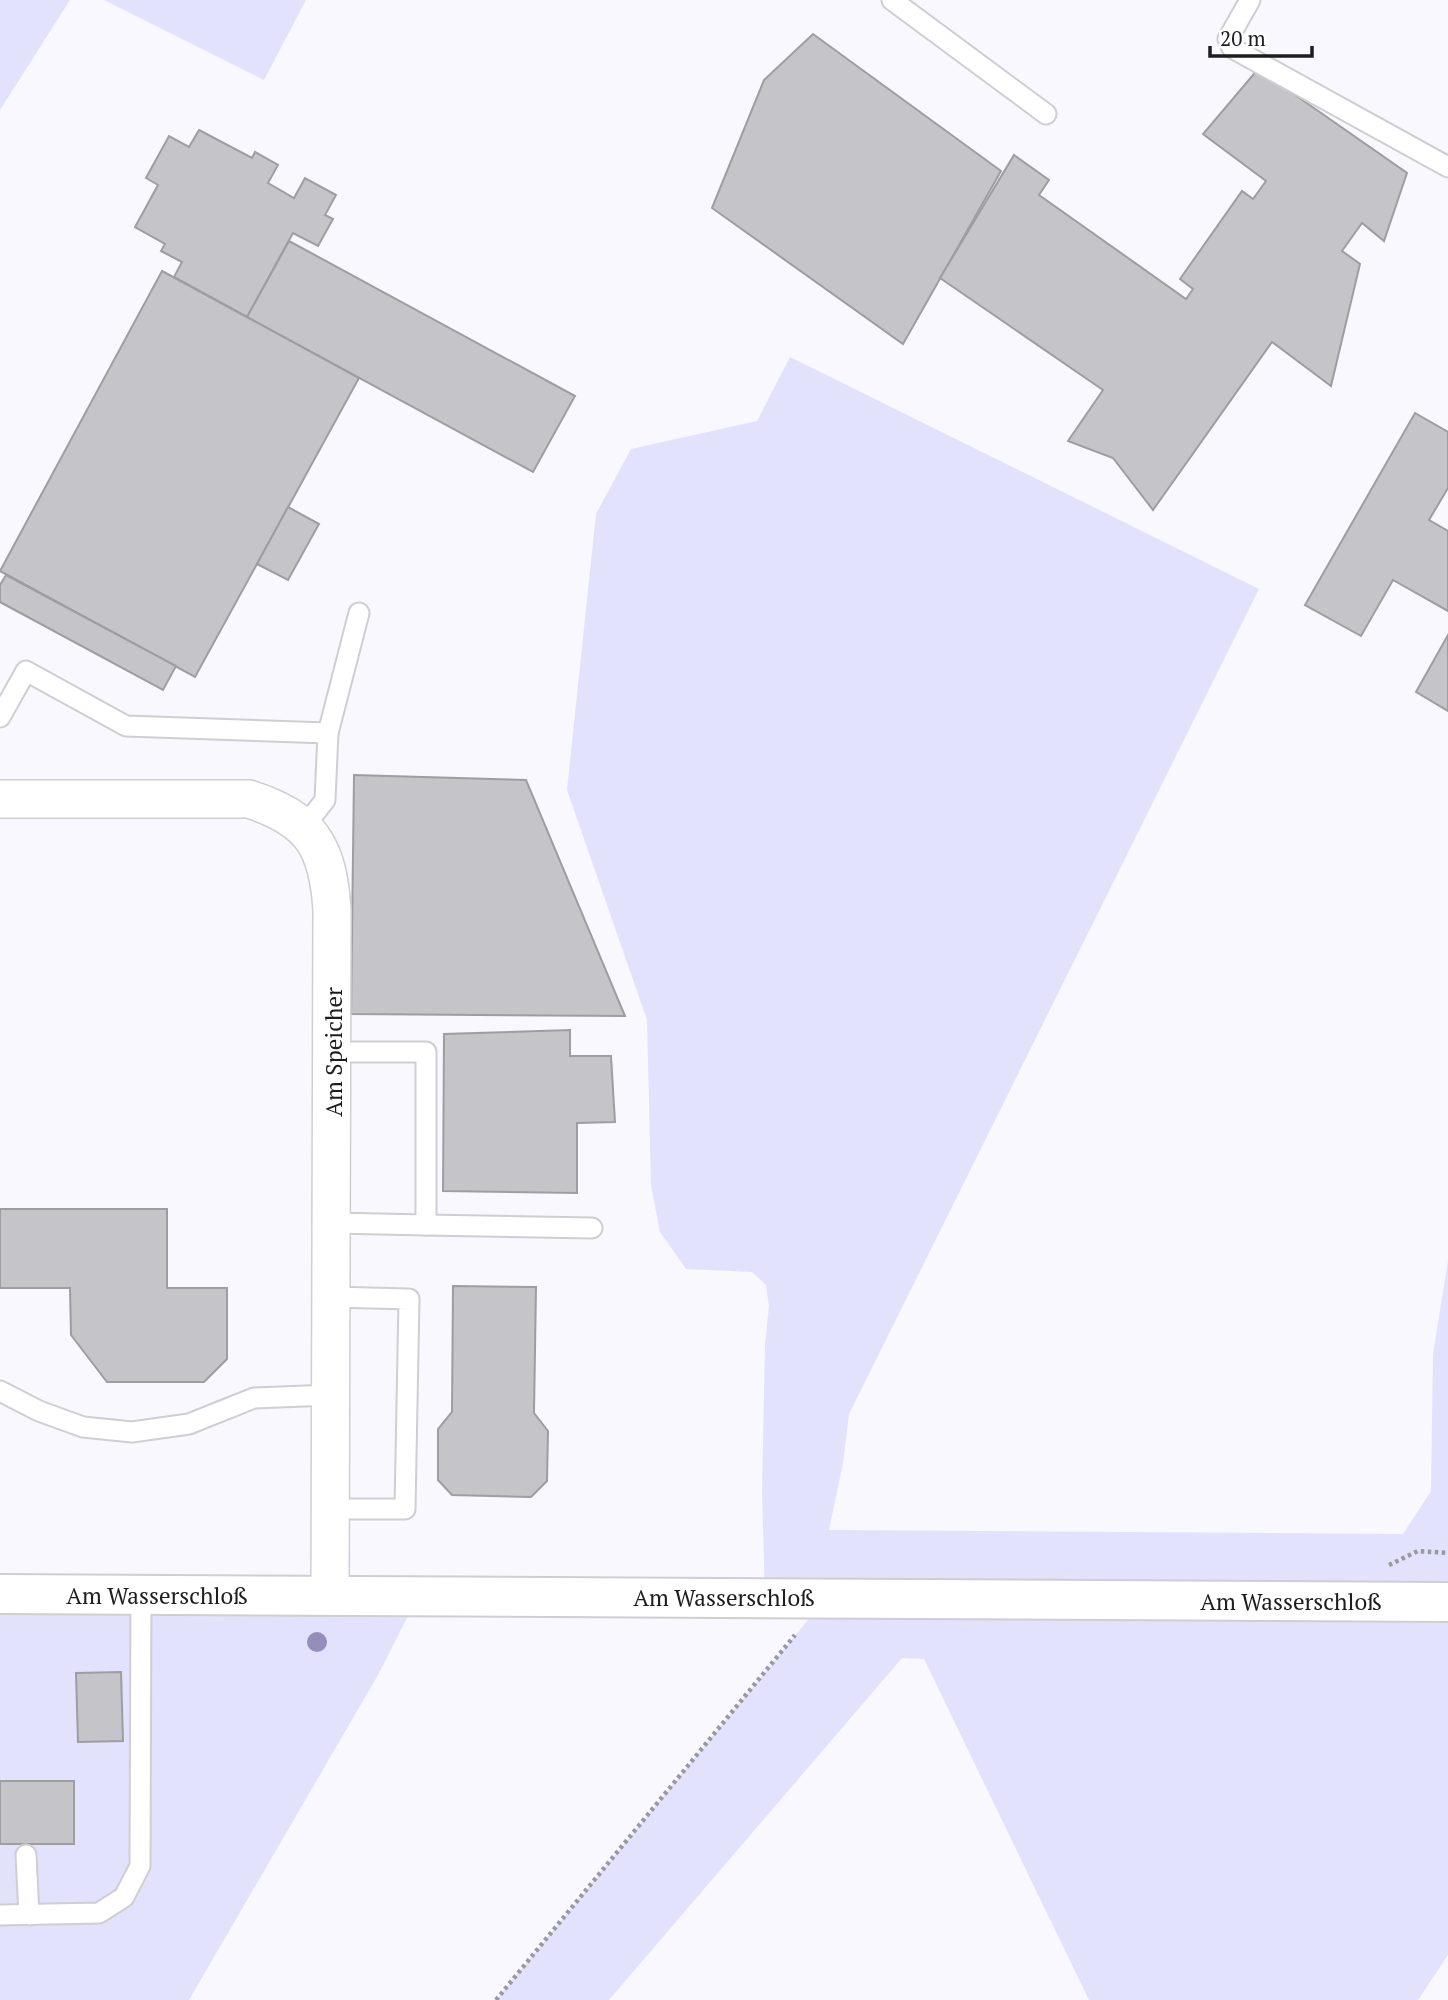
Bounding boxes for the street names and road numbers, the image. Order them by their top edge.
street label: Am Speicher [318,987,349,1117]
street label: Am Wasserschloß [66,1580,248,1611]
street label: Am Wasserschloß [633,1582,815,1613]
street label: Am Wasserschloß [1200,1586,1382,1617]

